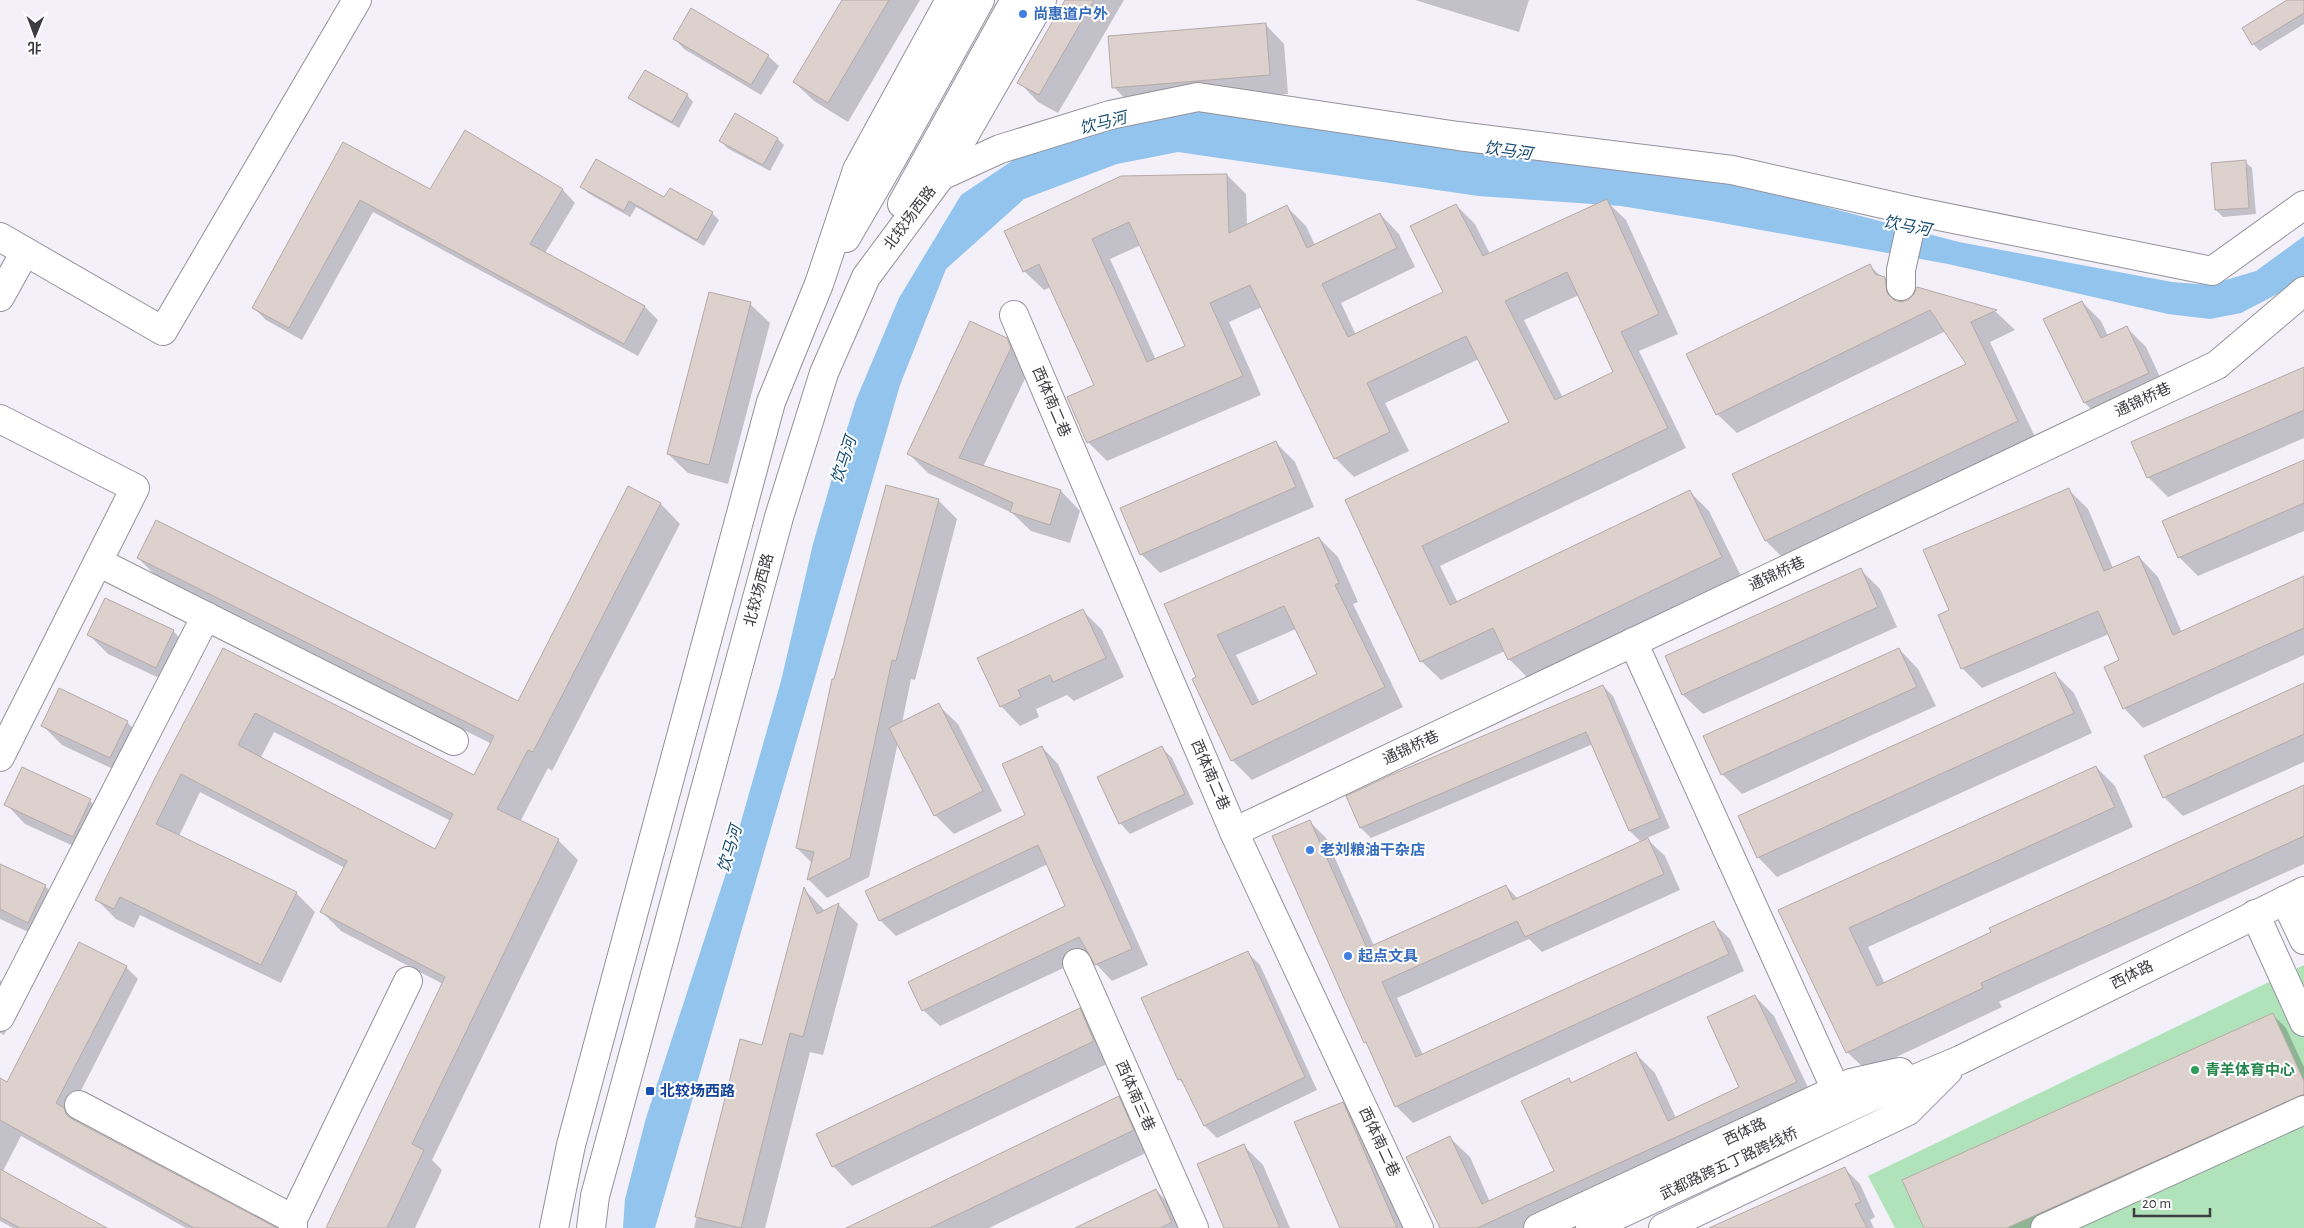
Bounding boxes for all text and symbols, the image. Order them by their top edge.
place label: 尚惠道户外 [1033,6,1108,22]
marker: 尚惠道户外 [1017,8,1029,20]
north arrow [10,10,60,60]
text: 北 [28,40,42,55]
water label: 饮马河 [1078,108,1131,137]
water label: 饮马河 [1483,139,1536,163]
street label: 北较场西路 [880,182,939,252]
water label: 饮马河 [1882,213,1935,239]
street label: 西体南二巷 [1029,364,1073,439]
street label: 通锦桥巷 [2112,380,2173,419]
water label: 饮马河 [828,432,860,485]
street label: 北较场西路 [740,551,776,628]
street label: 通锦桥巷 [1746,554,1807,593]
street label: 通锦桥巷 [1380,728,1441,767]
street label: 西体南二巷 [1188,737,1232,812]
water label: 饮马河 [714,821,746,874]
place label: 老刘粮油干杂店 [1320,841,1425,858]
marker: 老刘粮油干杂店 [1304,844,1316,856]
place label: 起点文具 [1358,948,1418,964]
marker: 起点文具 [1342,950,1354,962]
street label: 西体路 [2108,957,2156,992]
street label: 西体南三巷 [1113,1058,1158,1133]
place label: 青羊体育中心 [2205,1062,2295,1078]
marker: 青羊体育中心 [2189,1064,2201,1076]
place label: 北较场西路 [660,1083,735,1099]
marker: 北较场西路 [644,1085,656,1097]
street label: 西体南二巷 [1356,1104,1403,1179]
street label: 西体路 [1721,1115,1769,1148]
street label: 武都路跨五丁路跨线桥 [1657,1125,1800,1202]
scale bar [2134,1186,2210,1218]
text: 20 m [2142,1196,2171,1211]

